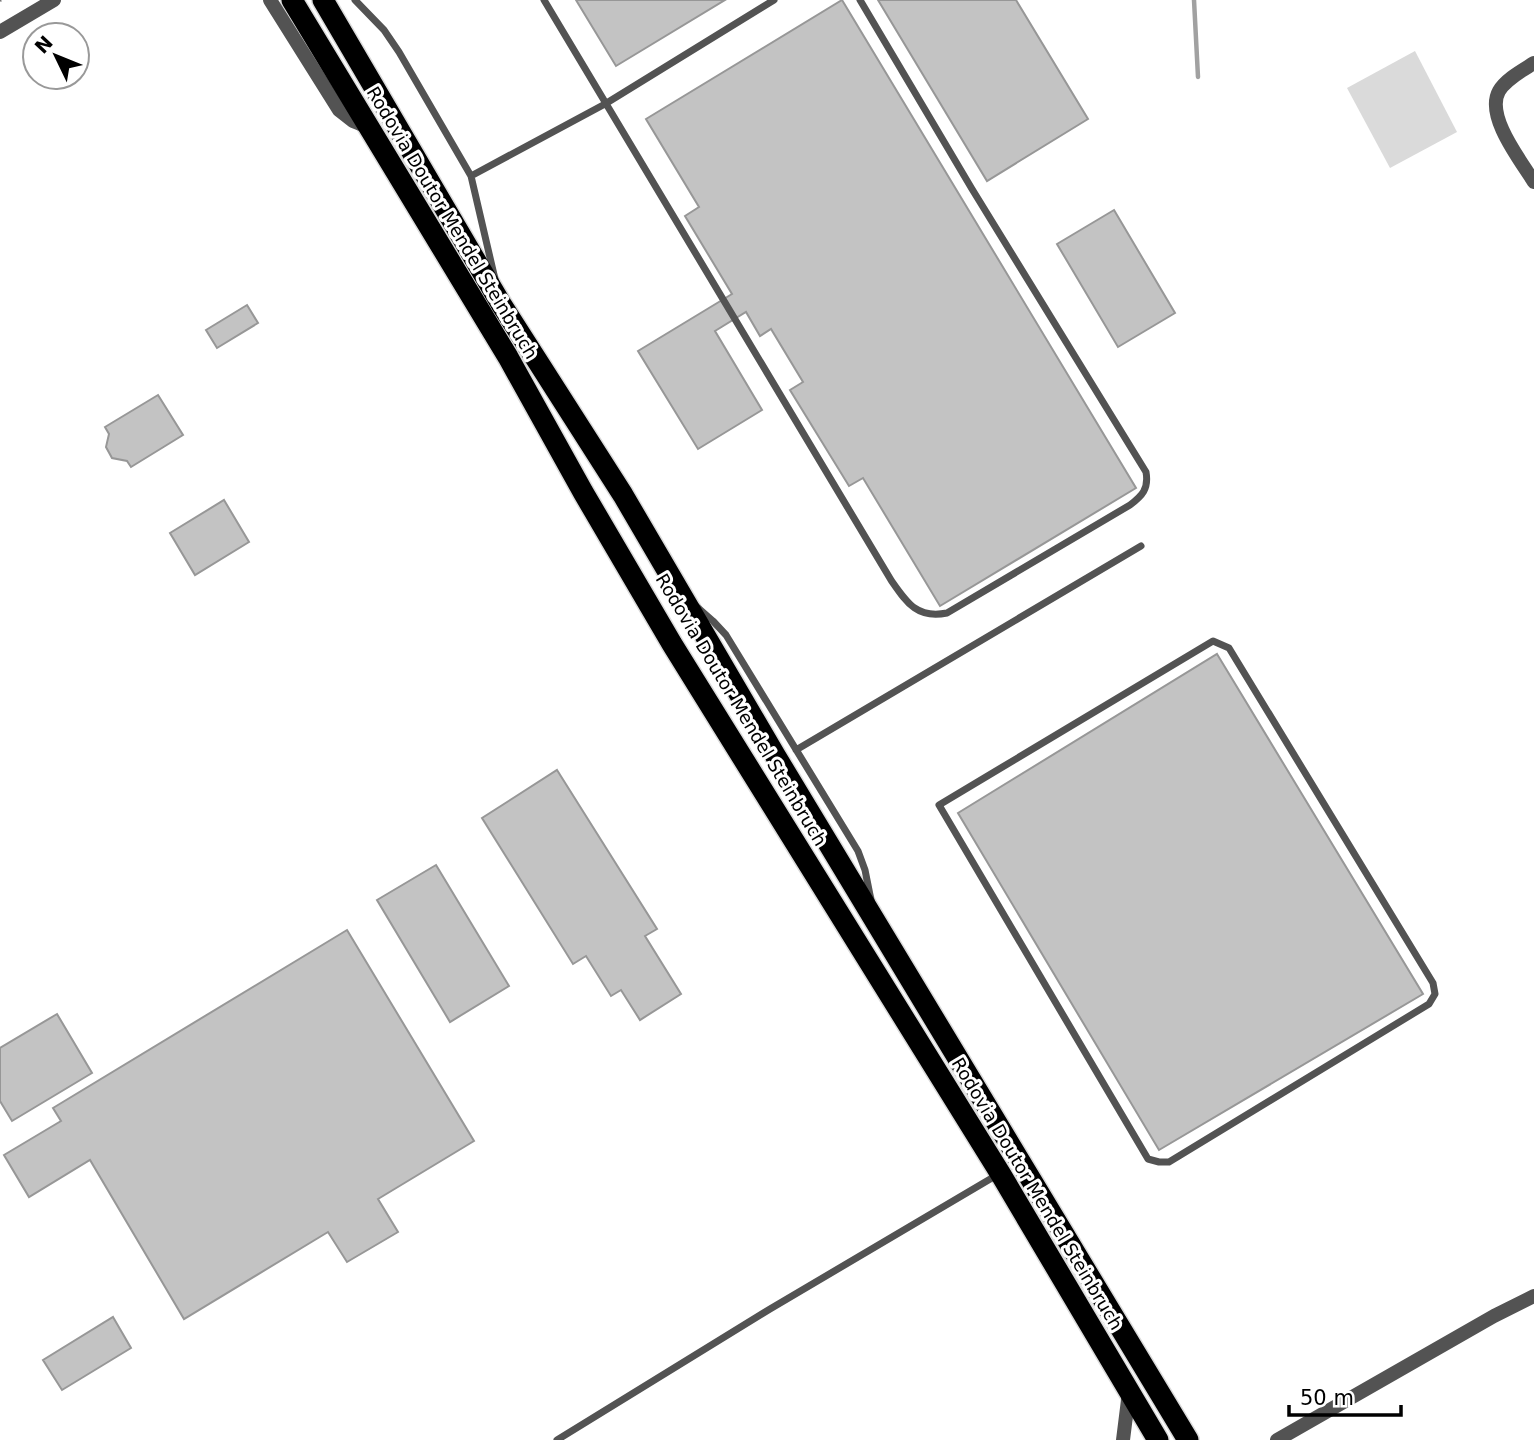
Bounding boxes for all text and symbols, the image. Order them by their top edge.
north arrow [21,21,91,91]
text: N [30,31,57,58]
street label: Rodovia Doutor Mendel Steinbruch [363,83,542,363]
street label: Rodovia Doutor Mendel Steinbruch [652,570,831,850]
street label: Rodovia Doutor Mendel Steinbruch [948,1054,1127,1334]
scale bar [1289,1374,1401,1418]
text: 50 m [1300,1386,1354,1410]

